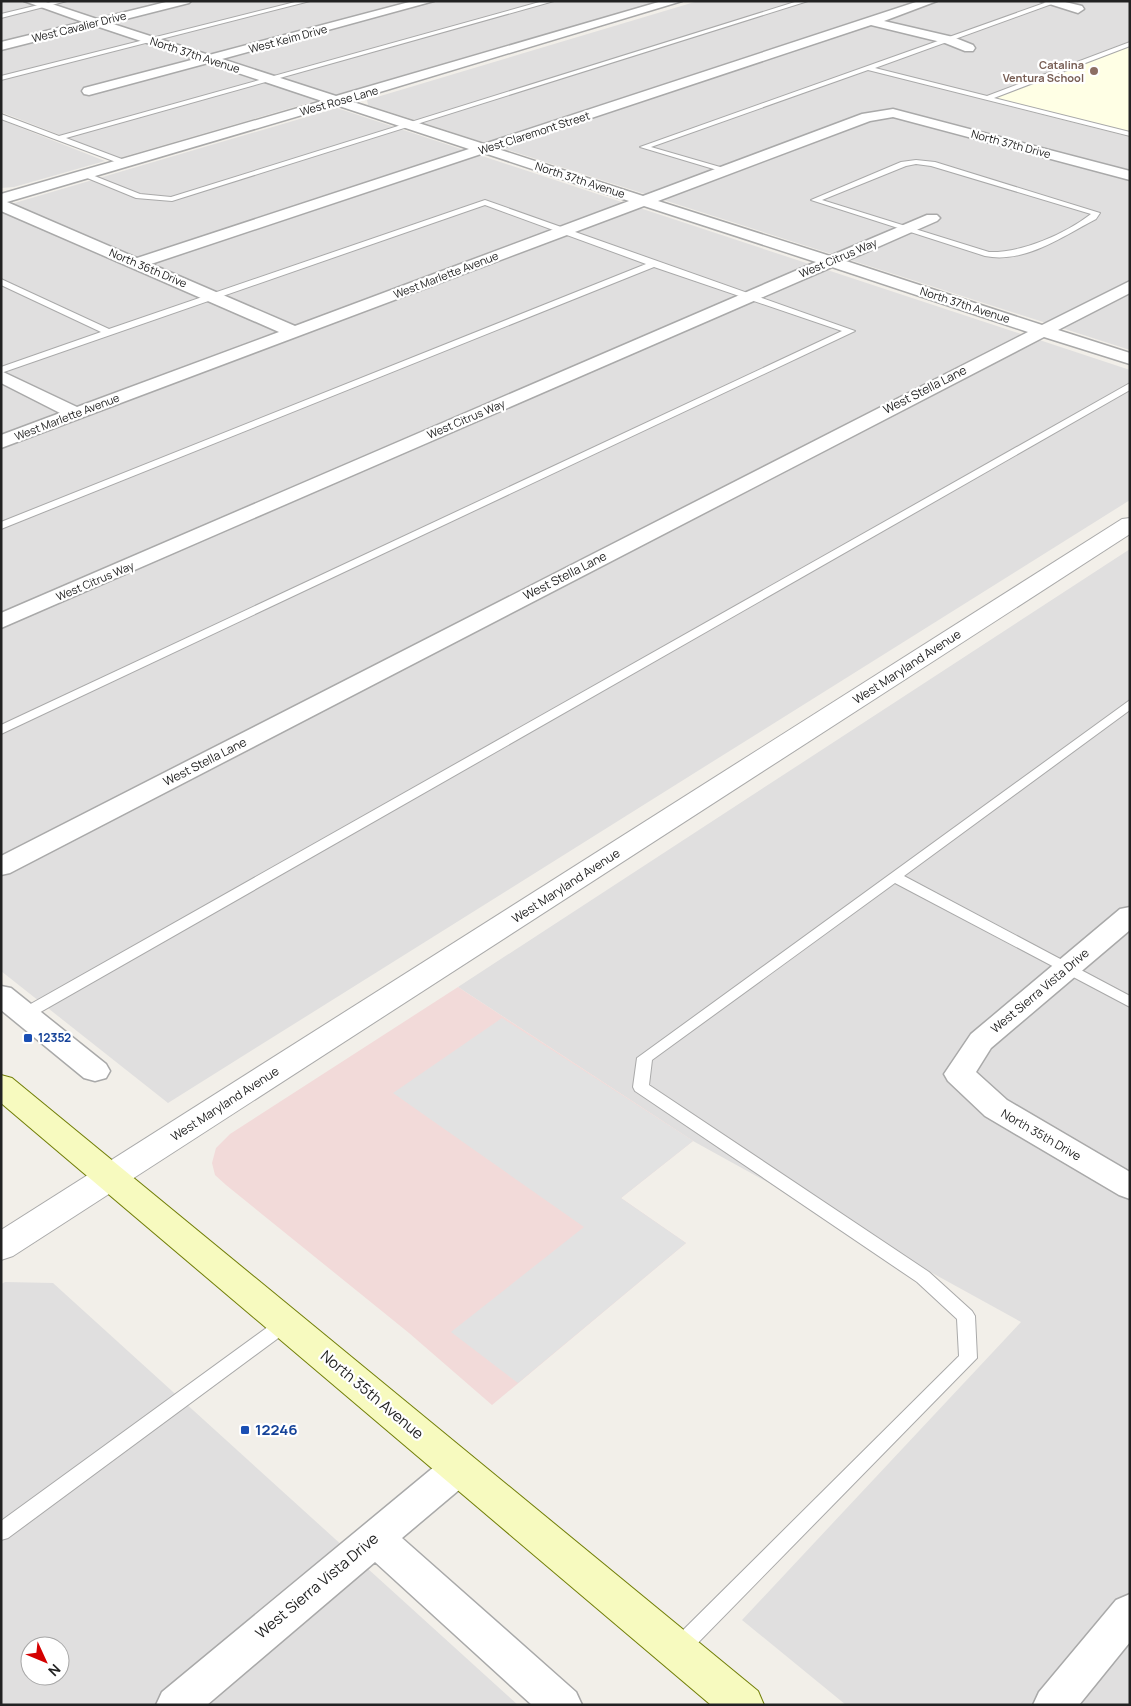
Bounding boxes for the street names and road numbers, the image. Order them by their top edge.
street label: West Cavalier Drive [30,7,128,46]
street label: West Keim Drive [247,21,329,56]
street label: North 37th Avenue [148,33,242,76]
street label: West Rose Lane [298,82,380,119]
street label: West Claremont Street [476,107,591,158]
street label: North 37th Drive [970,126,1053,161]
street label: North 37th Avenue [533,158,627,201]
street label: West Citrus Way [797,234,879,281]
street label: North 36th Drive [107,244,190,291]
street label: West Marlette Avenue [391,247,501,301]
street label: North 37th Avenue [918,283,1012,326]
street label: West Stella Lane [880,361,969,418]
street label: West Marlette Avenue [12,389,122,443]
street label: West Citrus Way [425,395,507,442]
street label: West Stella Lane [520,547,609,604]
street label: West Citrus Way [54,557,136,604]
street label: West Maryland Avenue [849,625,964,708]
street label: West Stella Lane [160,733,249,790]
street label: West Maryland Avenue [508,844,623,927]
street label: West Sierra Vista Drive [987,944,1093,1037]
street label: West Maryland Avenue [167,1062,282,1145]
street label: North 35th Drive [998,1105,1084,1164]
street label: North 35th Avenue [316,1345,429,1444]
street label: West Sierra Vista Drive [251,1528,383,1643]

